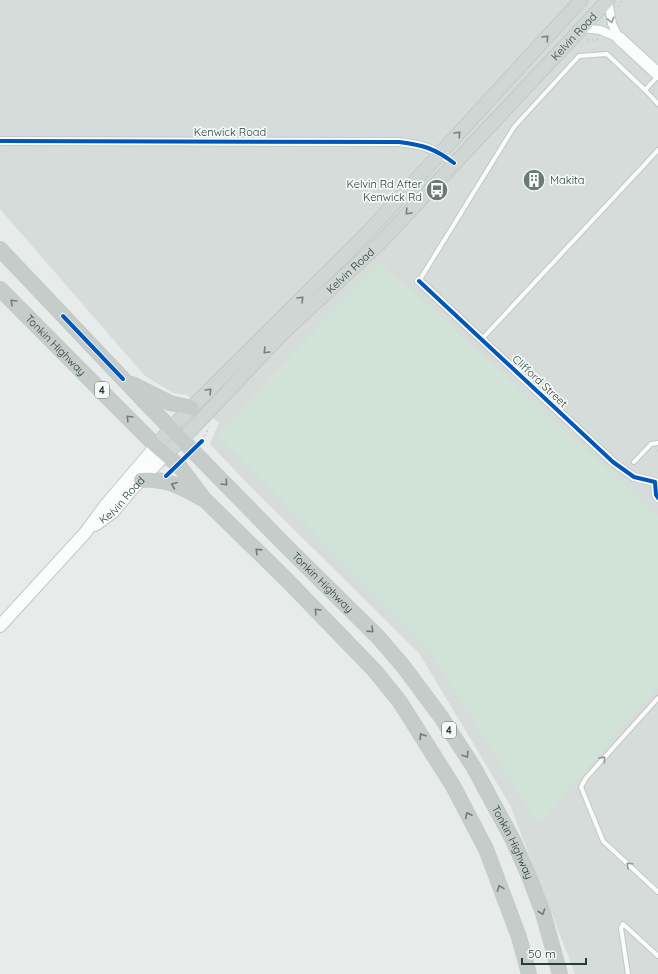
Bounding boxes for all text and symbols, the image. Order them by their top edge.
street label: Kelvin Road [548,9,600,63]
one-way arrow [606,16,615,23]
one-way arrow [541,35,548,43]
street label: Kenwick Road [194,125,266,139]
one-way arrow [453,131,460,138]
building icon: Makita [521,167,547,193]
place label: Makita [550,173,584,187]
place label: Kelvin Rd After Kenwick Rd [347,177,423,204]
bus stop icon: Kelvin Rd After Kenwick Rd [424,177,450,203]
one-way arrow [405,207,413,215]
street label: Kelvin Road [323,245,377,296]
one-way arrow [296,296,304,304]
one-way arrow [10,300,18,307]
street label: Tonkin Highway [22,312,89,379]
one-way arrow [264,346,271,354]
street label: Clifford Street [509,352,571,410]
road number: 4 [95,382,109,398]
one-way arrow [204,388,212,396]
one-way arrow [126,415,134,423]
street label: Kelvin Road [96,473,148,527]
one-way arrow [220,478,228,486]
one-way arrow [171,481,178,489]
one-way arrow [255,548,263,556]
street label: Tonkin Highway [289,549,356,616]
one-way arrow [314,608,322,616]
one-way arrow [366,625,374,633]
road number: 4 [442,722,456,738]
one-way arrow [419,733,427,740]
one-way arrow [462,751,469,758]
one-way arrow [598,756,606,764]
street label: Tonkin Highway [488,803,536,881]
one-way arrow [465,812,473,819]
one-way arrow [626,862,634,870]
one-way arrow [497,884,505,891]
one-way arrow [537,909,546,916]
scale bar [522,940,586,966]
text: 50 m [528,946,556,961]

